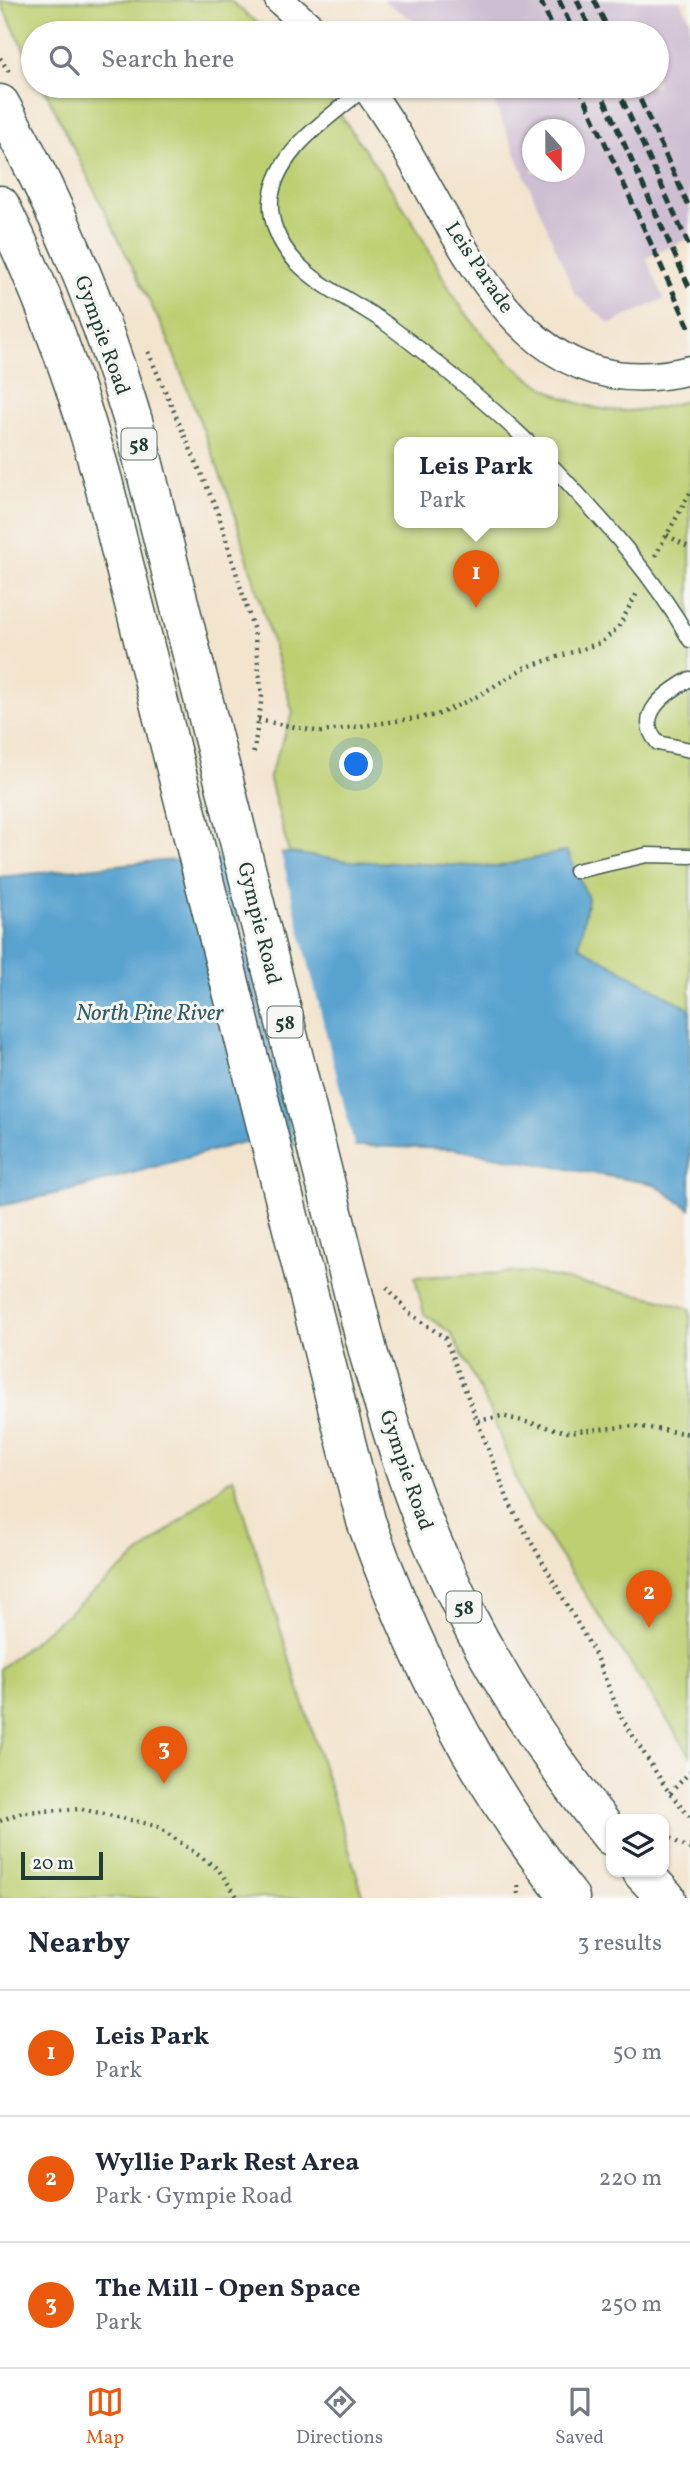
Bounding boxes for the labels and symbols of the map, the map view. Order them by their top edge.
north arrow [522,119,585,182]
street label: Leis Parade [437,216,520,319]
street label: Gympie Road [67,272,137,399]
road number: 58 [122,428,156,460]
pin: 1 [453,550,499,608]
your location [339,747,373,781]
street label: Gympie Road [229,859,288,988]
water label: North Pine River [76,998,224,1030]
road number: 58 [268,1006,302,1038]
street label: Gympie Road [371,1407,440,1534]
pin: 2 [626,1570,672,1628]
road number: 58 [447,1592,482,1623]
pin: 3 [141,1726,187,1784]
scale bar [21,1849,103,1881]

